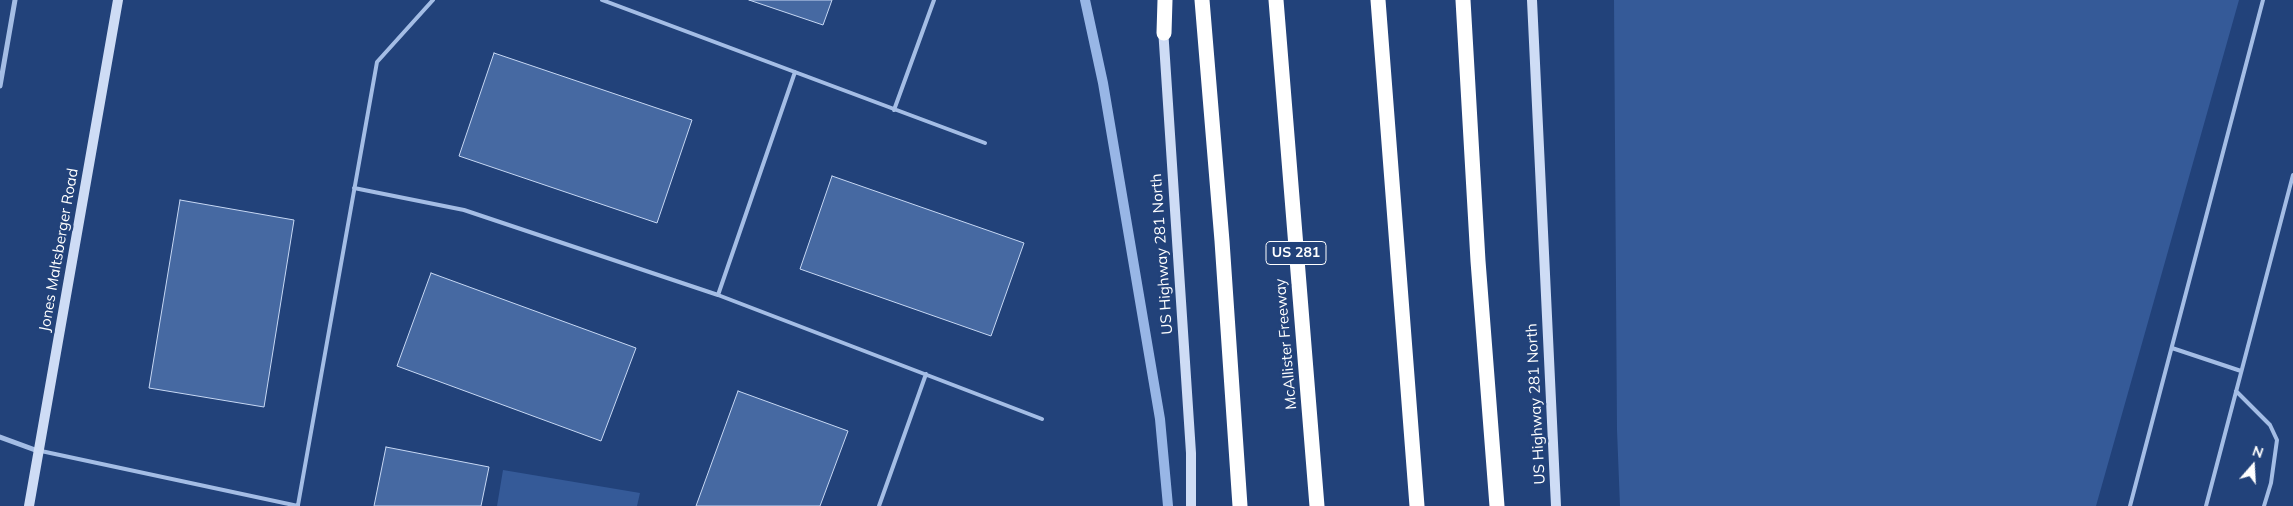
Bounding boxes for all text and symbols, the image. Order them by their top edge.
street label: Jones Maltsberger Road [36,167,82,333]
street label: US Highway 281 North [1147,173,1177,335]
road number: US 281 [1266,242,1326,264]
street label: McAllister Freeway [1271,278,1301,410]
street label: US Highway 281 North [1523,323,1549,485]
north arrow [2228,441,2278,491]
text: N [2250,442,2266,462]

